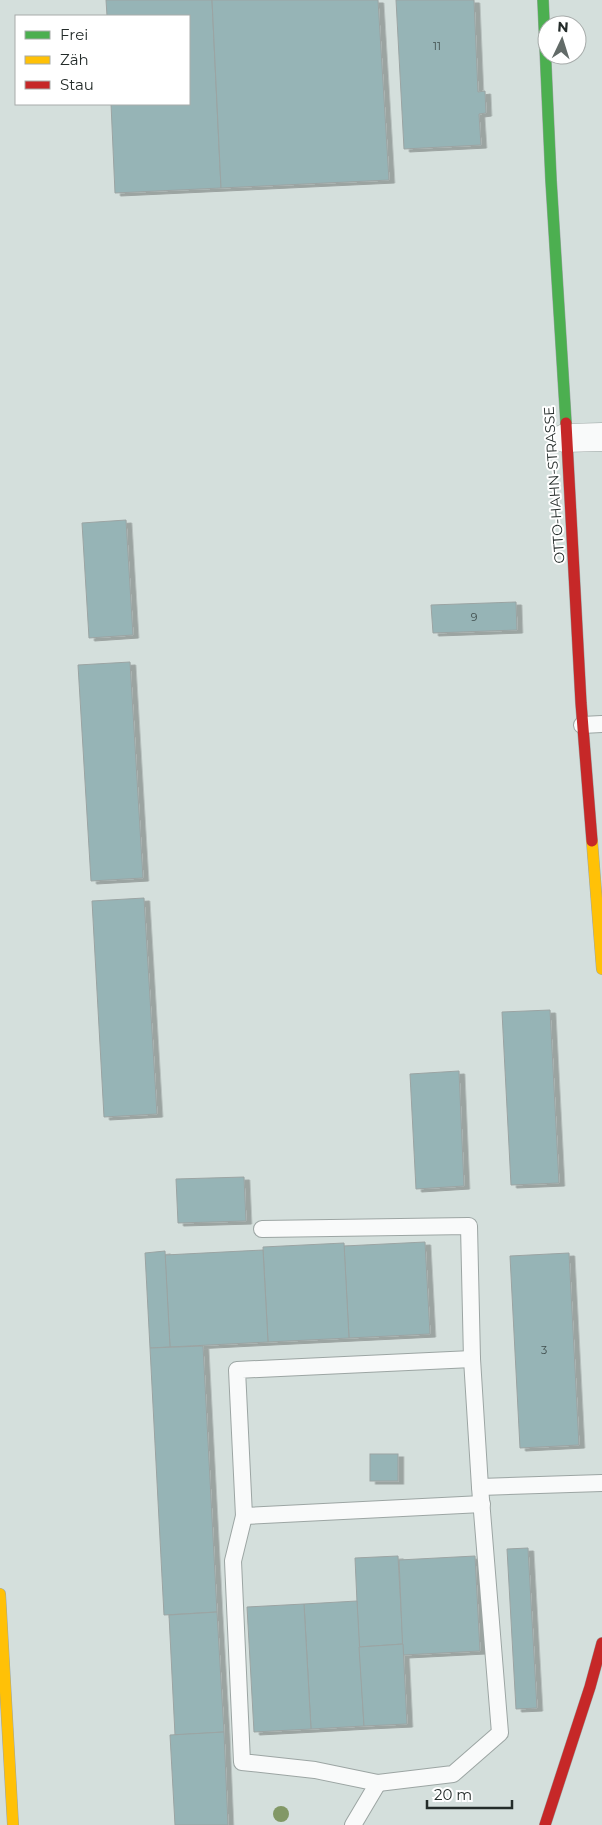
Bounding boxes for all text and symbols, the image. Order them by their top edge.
legend [15,15,190,105]
north arrow [537,15,587,65]
text: N [557,18,569,36]
text: Frei [60,25,88,44]
house number: 11 [433,39,441,53]
text: Zäh [60,50,89,69]
text: Stau [60,75,94,94]
street label: OTTO-HAHN-STRASSE [540,406,568,564]
house number: 9 [471,610,478,624]
house number: 3 [541,1343,547,1357]
scale bar [427,1778,512,1810]
text: 20 m [434,1785,472,1804]

